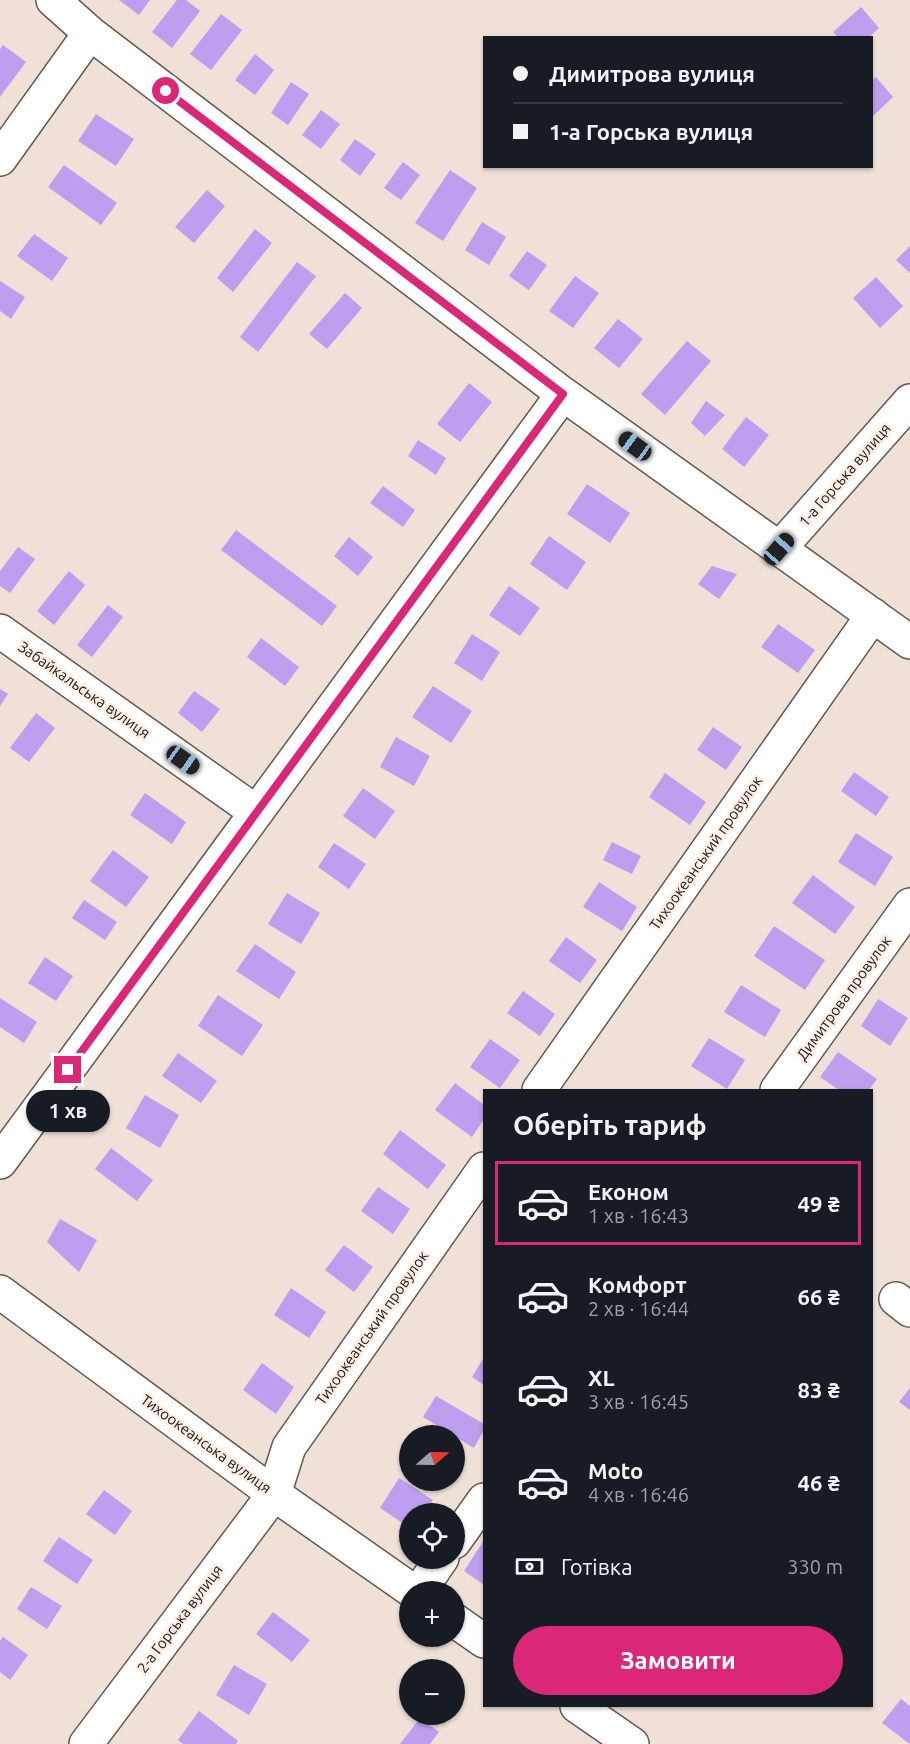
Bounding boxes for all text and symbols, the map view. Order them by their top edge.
text: Димитрова вулиця [549,61,755,86]
route start [152,77,179,104]
text: 1-а Горська вулиця [549,119,753,144]
street label: 1-а Горська вулиця [795,420,894,530]
car [615,428,655,464]
car [760,530,798,568]
street label: Забайкальська вулиця [15,638,153,742]
car [163,742,203,778]
street label: Тихоокеанський провулок [646,772,765,933]
street label: Димитрова провулок [793,932,895,1063]
route end [54,1056,81,1083]
callout: 1 хв [26,1091,110,1133]
text: 1 хв [49,1099,87,1122]
text: Оберіть тариф [513,1110,707,1140]
icon: car [516,1176,570,1230]
text: Економ [588,1179,669,1204]
text: 49 ₴ [798,1191,840,1216]
text: 1 хв · 16:43 [588,1204,689,1227]
street label: Тихоокеанський провулок [312,1247,431,1408]
icon: car [516,1269,570,1323]
text: Комфорт [588,1272,687,1297]
text: 66 ₴ [798,1284,840,1309]
text: 2 хв · 16:44 [588,1297,689,1320]
icon: car [516,1362,570,1416]
text: XL [588,1365,615,1390]
text: 83 ₴ [798,1377,840,1402]
text: 3 хв · 16:45 [588,1390,689,1413]
street label: Тихоокеанська вулиця [138,1391,275,1497]
north arrow [399,1425,465,1491]
map controls [399,1425,465,1725]
icon: car [516,1455,570,1509]
text: Moto [588,1458,643,1483]
text: 46 ₴ [798,1470,840,1495]
text: 4 хв · 16:46 [588,1483,689,1506]
button: locate [399,1503,465,1569]
icon: cash [513,1550,546,1583]
text: Готівка [561,1554,632,1579]
text: 330 m [787,1555,843,1578]
street label: 2-а Горська вулиця [133,1561,226,1676]
button: + [399,1581,465,1647]
button: Замовити [513,1626,843,1695]
button: − [399,1659,465,1725]

